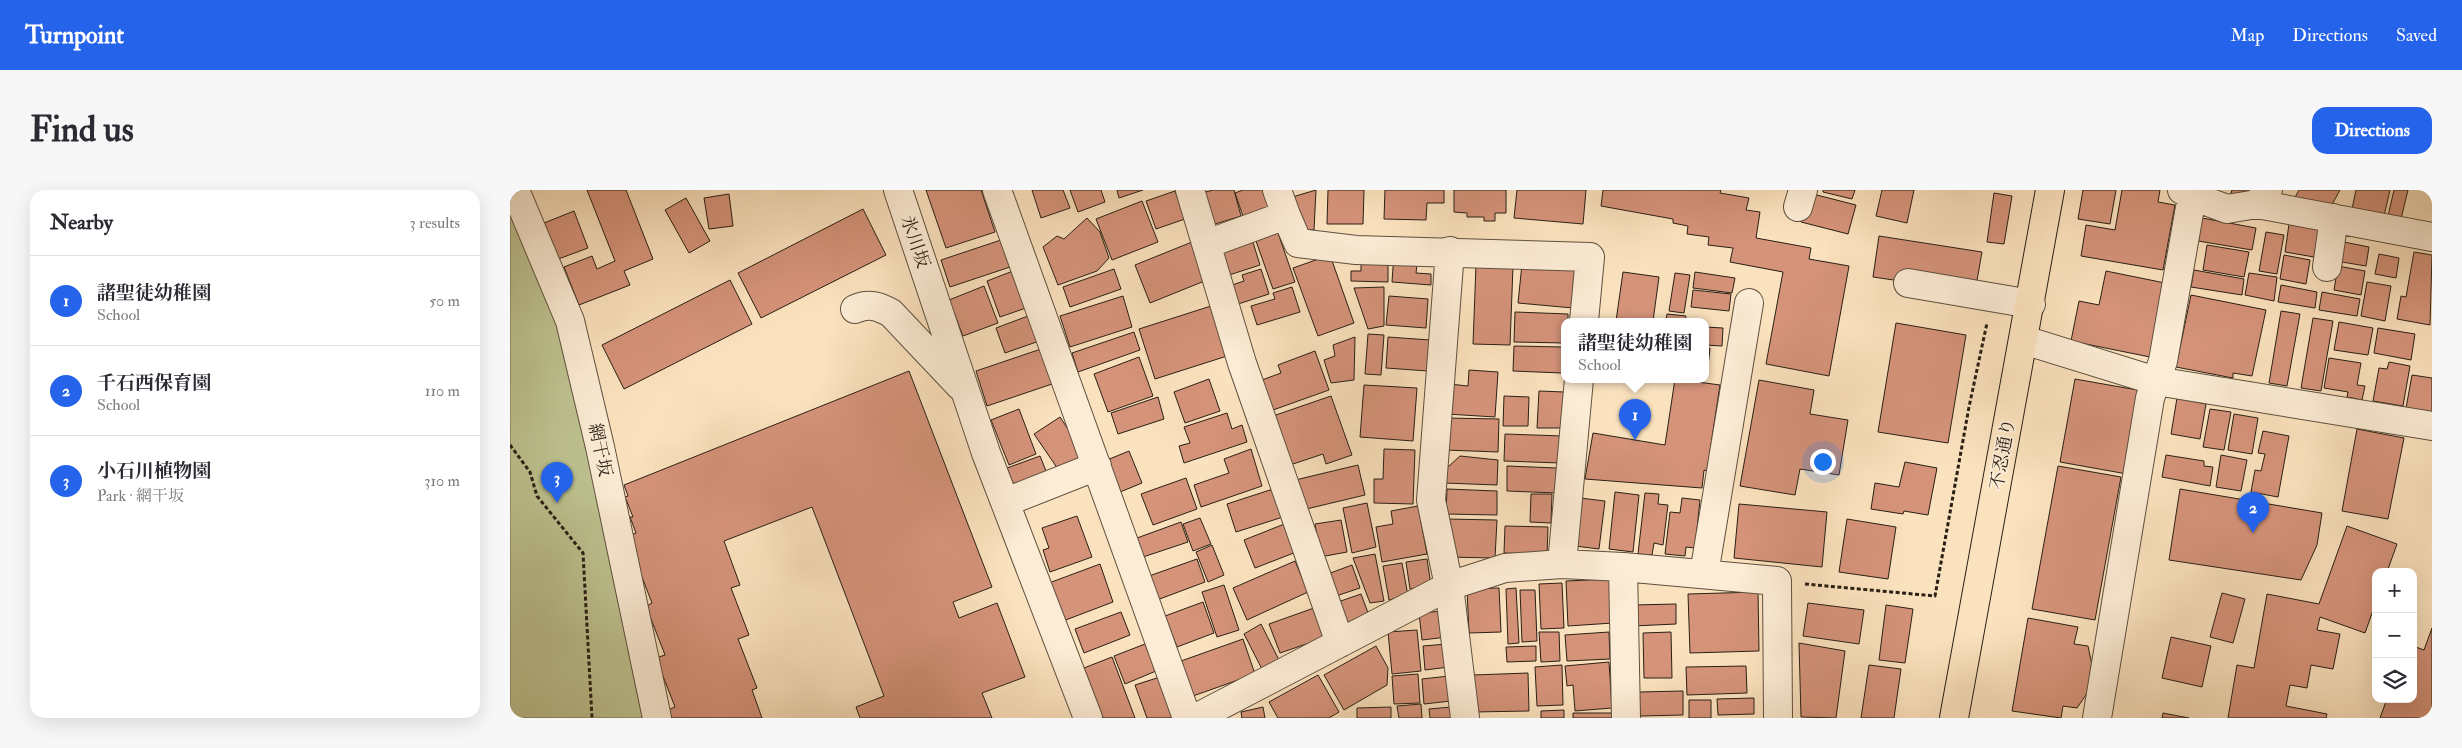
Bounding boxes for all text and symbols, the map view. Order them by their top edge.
text: Turnpoint [25,20,124,51]
text: Map [2231,24,2264,47]
text: Directions [2292,24,2368,47]
text: Saved [2396,24,2437,47]
button: Directions [2312,107,2432,154]
text: Find us [30,108,134,152]
text: Nearby [50,209,113,236]
text: 3 results [409,213,460,233]
street label: 氷川坂 [895,213,935,271]
text: 諸聖徒幼稚園 [97,281,211,305]
text: 1 [63,291,69,311]
text: 50 m [429,291,460,311]
text: School [97,305,140,325]
popup [1561,318,1709,383]
text: 諸聖徒幼稚園 [1578,331,1692,355]
text: School [1578,355,1621,375]
text: 千石西保育園 [97,371,211,395]
text: 2 [62,381,70,401]
text: 110 m [425,381,460,401]
text: School [97,395,140,415]
pin: 1 [1619,399,1651,440]
street label: 不忍通り [1985,417,2021,491]
street label: 網干坂 [583,421,617,479]
your location [1810,449,1836,475]
text: 小石川植物園 [97,459,211,483]
pin: 3 [541,462,573,503]
text: 3 [63,471,69,491]
text: 310 m [424,471,460,491]
text: Park · 網干坂 [97,486,184,506]
pin: 2 [2237,492,2269,533]
map controls [2372,568,2417,703]
button: + [2372,568,2417,613]
button: − [2372,613,2417,658]
button: layers [2372,658,2417,703]

